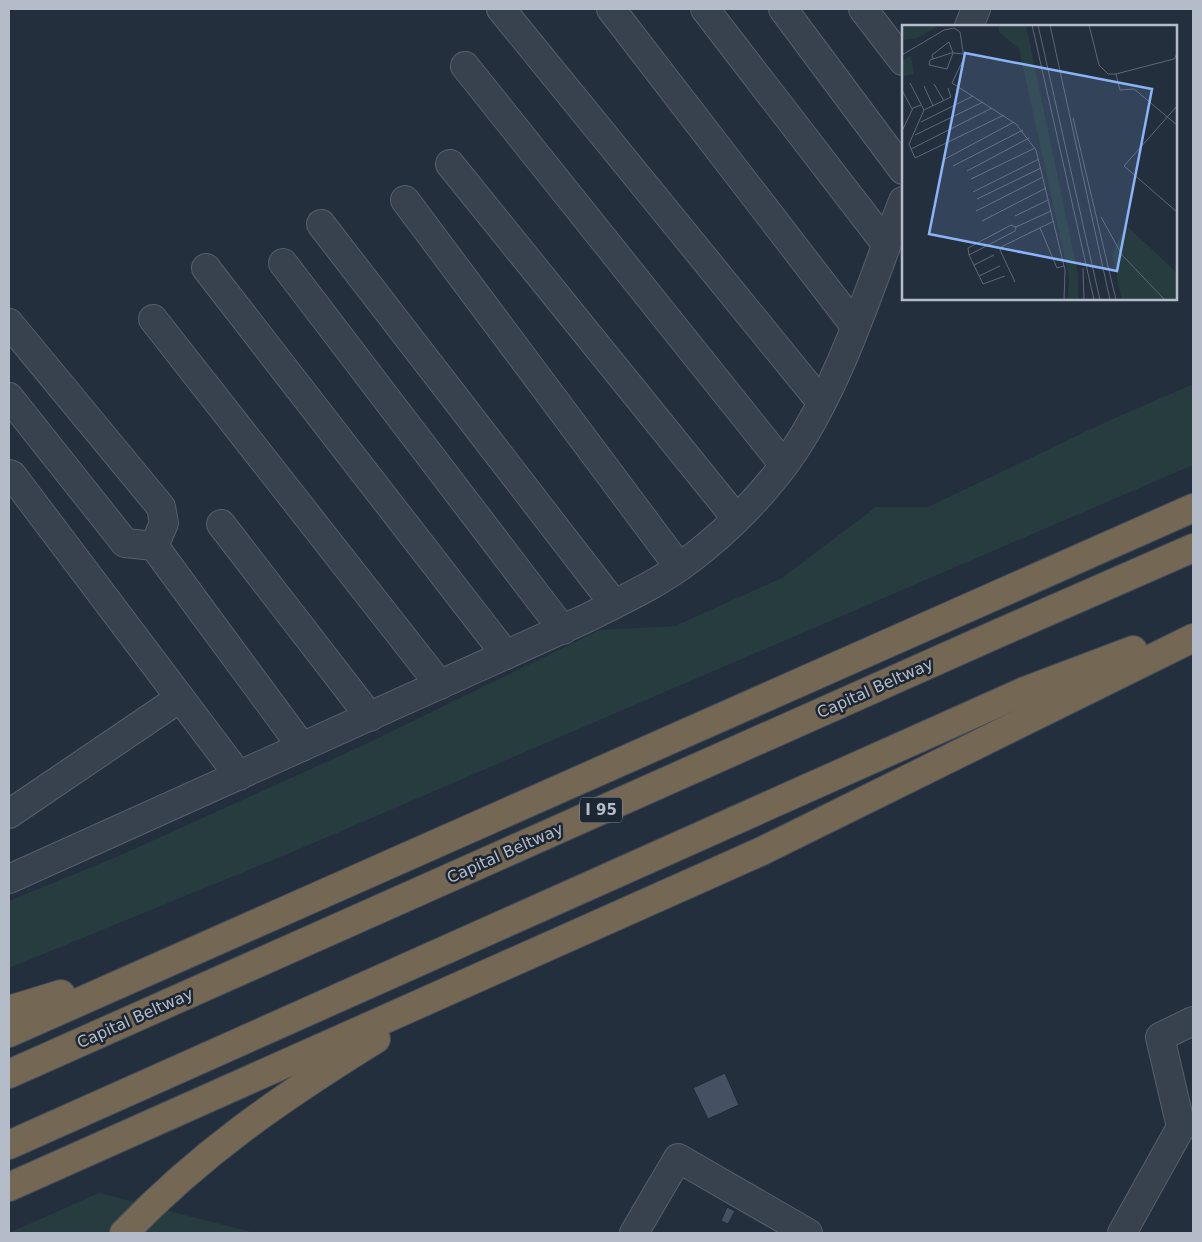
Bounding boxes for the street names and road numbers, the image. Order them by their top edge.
street label: Capital Beltway [814,654,936,722]
road number: I 95 [580,798,622,822]
street label: Capital Beltway [444,819,566,887]
street label: Capital Beltway [74,984,196,1052]

